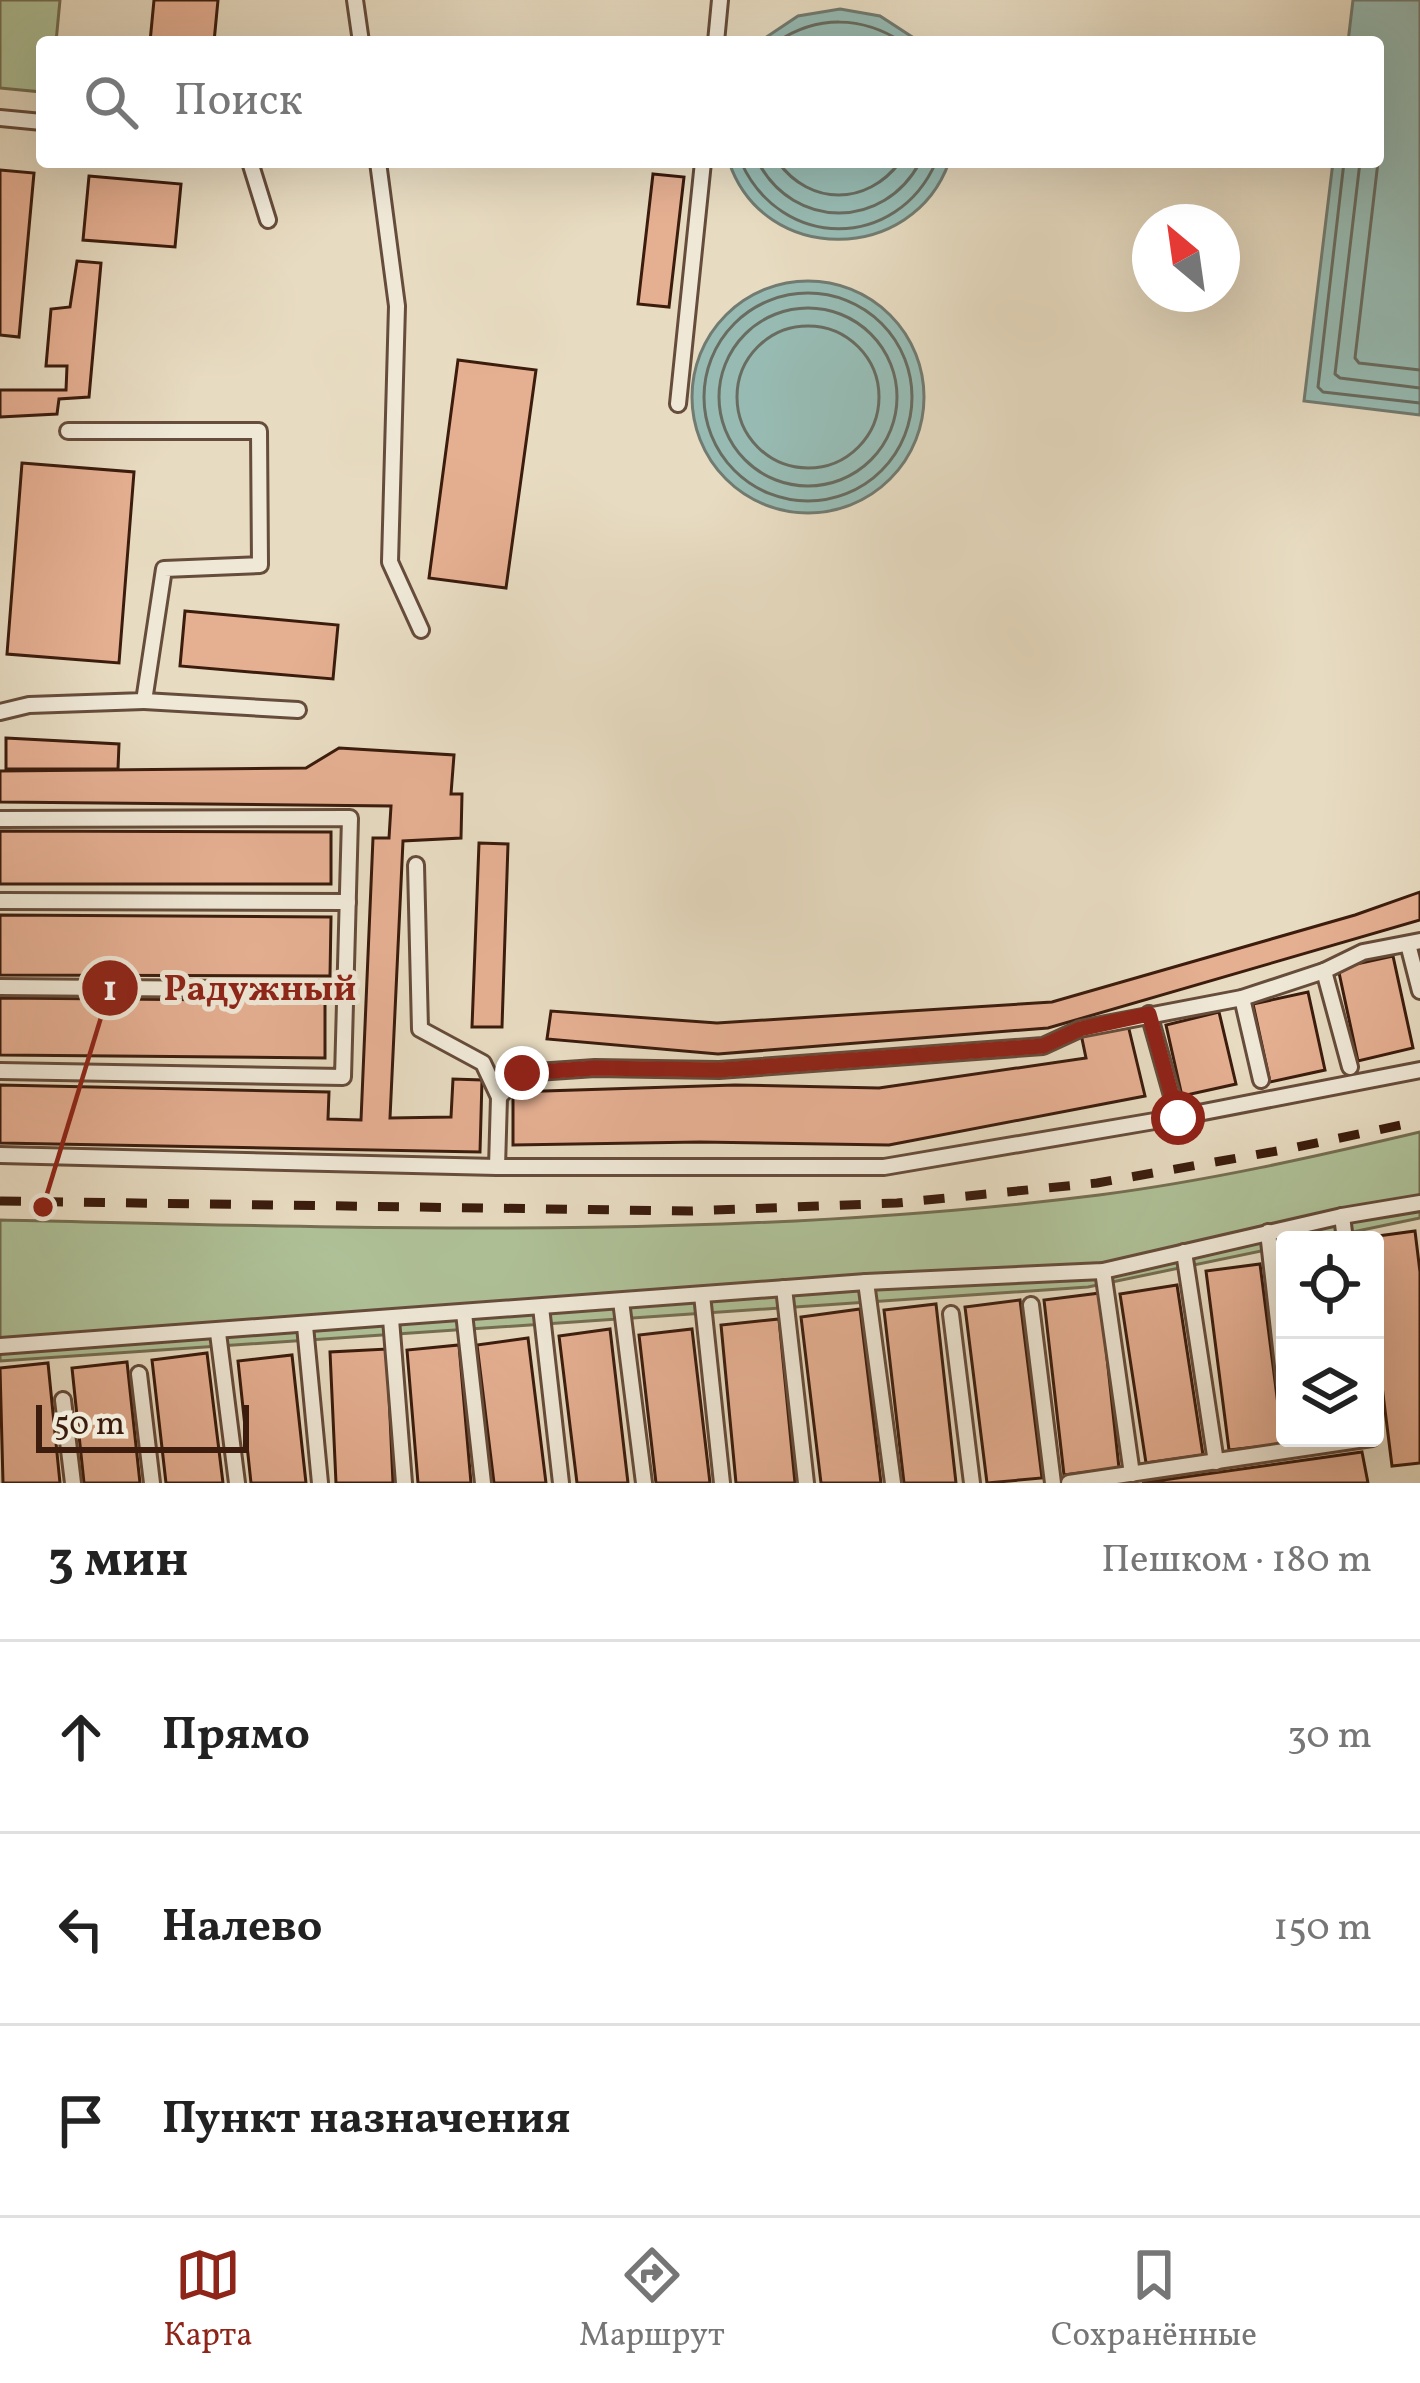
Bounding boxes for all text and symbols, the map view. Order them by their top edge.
search box [36,36,1384,168]
icon: search [78,69,144,135]
text: Поиск [174,71,303,134]
north arrow [1132,204,1240,312]
callout: Радужный [80,952,381,1024]
text: 1 [103,966,117,1016]
text: Радужный [163,966,357,1016]
route end [495,1046,549,1100]
route start [1151,1091,1205,1145]
map controls [1276,1231,1384,1447]
button: locate [1276,1231,1384,1339]
button: layers [1276,1339,1384,1447]
scale bar [36,1399,249,1452]
text: 50 m [54,1403,125,1449]
text: 3 мин [48,1526,188,1597]
text: Пешком · 180 m [1101,1534,1372,1588]
icon: ahead [48,1704,114,1770]
text: Прямо [162,1705,310,1768]
text: 30 m [1287,1710,1372,1764]
icon: left [48,1896,114,1962]
text: Налево [162,1897,323,1960]
text: 150 m [1273,1902,1372,1956]
icon: arrive [48,2088,114,2154]
text: Пункт назначения [162,2089,571,2152]
tab: Карта [163,2242,253,2360]
tab: Маршрут [579,2242,725,2360]
tab: Сохранённые [1051,2242,1257,2360]

